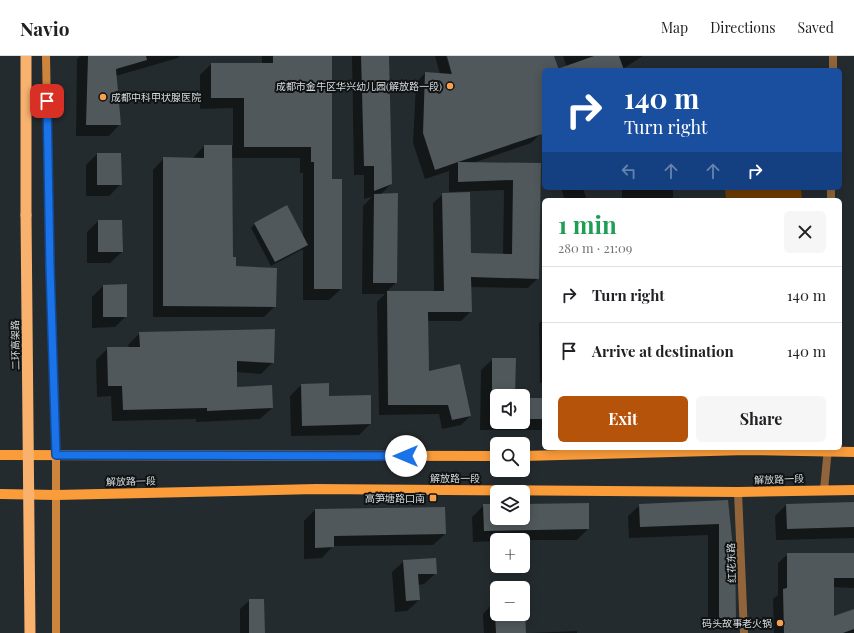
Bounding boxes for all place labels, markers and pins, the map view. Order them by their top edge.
place label: 成都市金牛区华兴幼儿园(解放路一段) [276,79,442,93]
marker: 成都市金牛区华兴幼儿园(解放路一段) [445,81,455,91]
pin [30,84,64,118]
place label: 成都中科甲状腺医院 [111,90,201,104]
marker: 成都中科甲状腺医院 [98,92,108,102]
place label: 高笋塘路口南 [365,491,425,505]
marker: 高笋塘路口南 [428,493,438,503]
place label: 码头故事老火锅 [702,616,772,630]
marker: 码头故事老火锅 [775,618,785,628]

